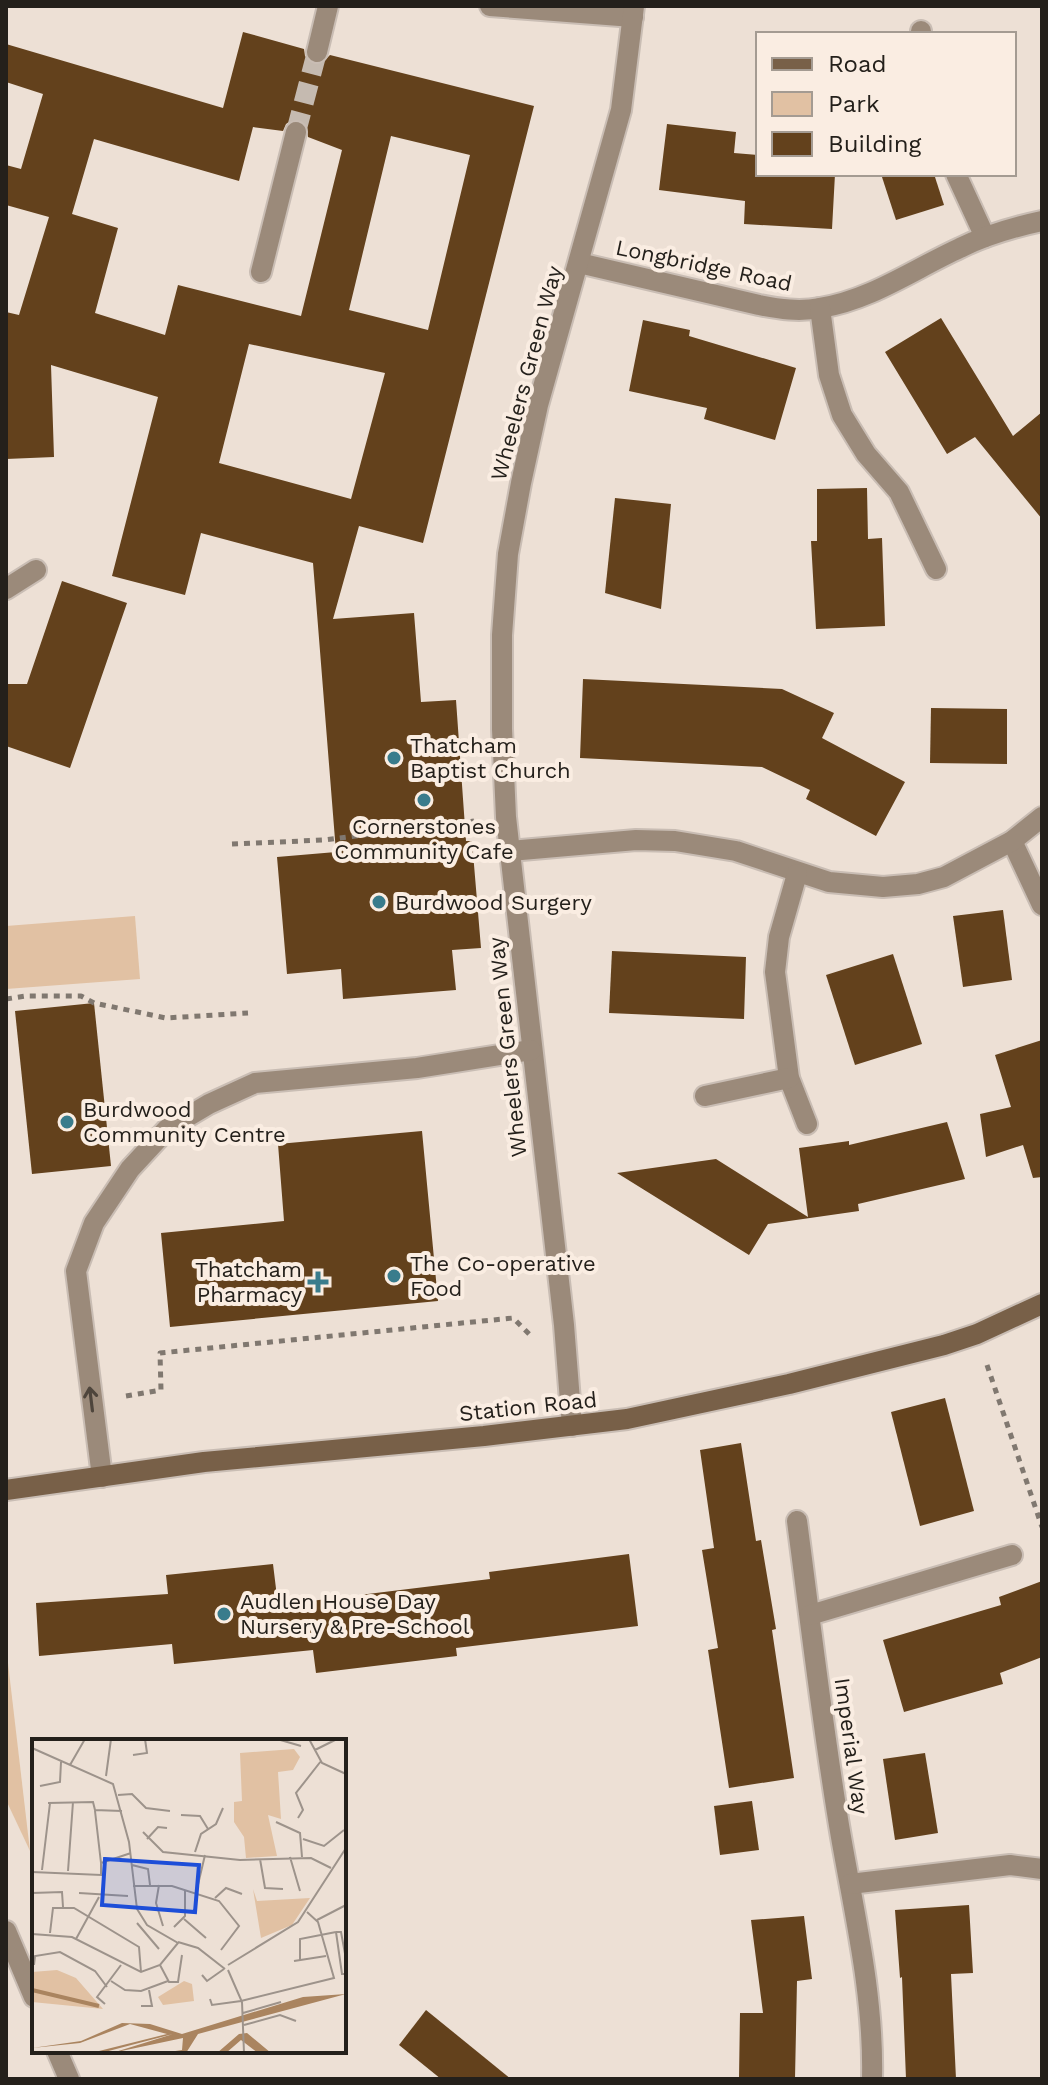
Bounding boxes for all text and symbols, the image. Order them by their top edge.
legend [756,32,1016,176]
text: Road [828,50,887,78]
text: Park [828,90,880,118]
text: Building [828,130,921,158]
street label: Longbridge Road [614,235,794,296]
street label: Wheelers Green Way [486,262,567,483]
place label: Thatcham Baptist Church [410,733,571,783]
marker: Thatcham Baptist Church [385,749,403,767]
marker: Cornerstones Community Cafe [415,791,433,809]
place label: Cornerstones Community Cafe [334,814,514,864]
place label: Burdwood Surgery [395,890,592,915]
marker: Burdwood Surgery [370,893,388,911]
street label: Wheelers Green Way [483,935,531,1158]
place label: Burdwood Community Centre [83,1097,286,1147]
marker: Burdwood Community Centre [58,1113,76,1131]
place label: The Co-operative Food [410,1251,596,1301]
place label: Thatcham Pharmacy [195,1257,303,1307]
marker: The Co-operative Food [385,1267,403,1285]
marker: Thatcham Pharmacy [309,1273,327,1291]
one-way arrow [83,1387,98,1413]
street label: Station Road [458,1387,598,1426]
place label: Audlen House Day Nursery & Pre-School [240,1589,470,1639]
marker: Audlen House Day Nursery & Pre-School [215,1605,233,1623]
street label: Imperial Way [830,1676,874,1817]
inset map [32,1739,346,2053]

